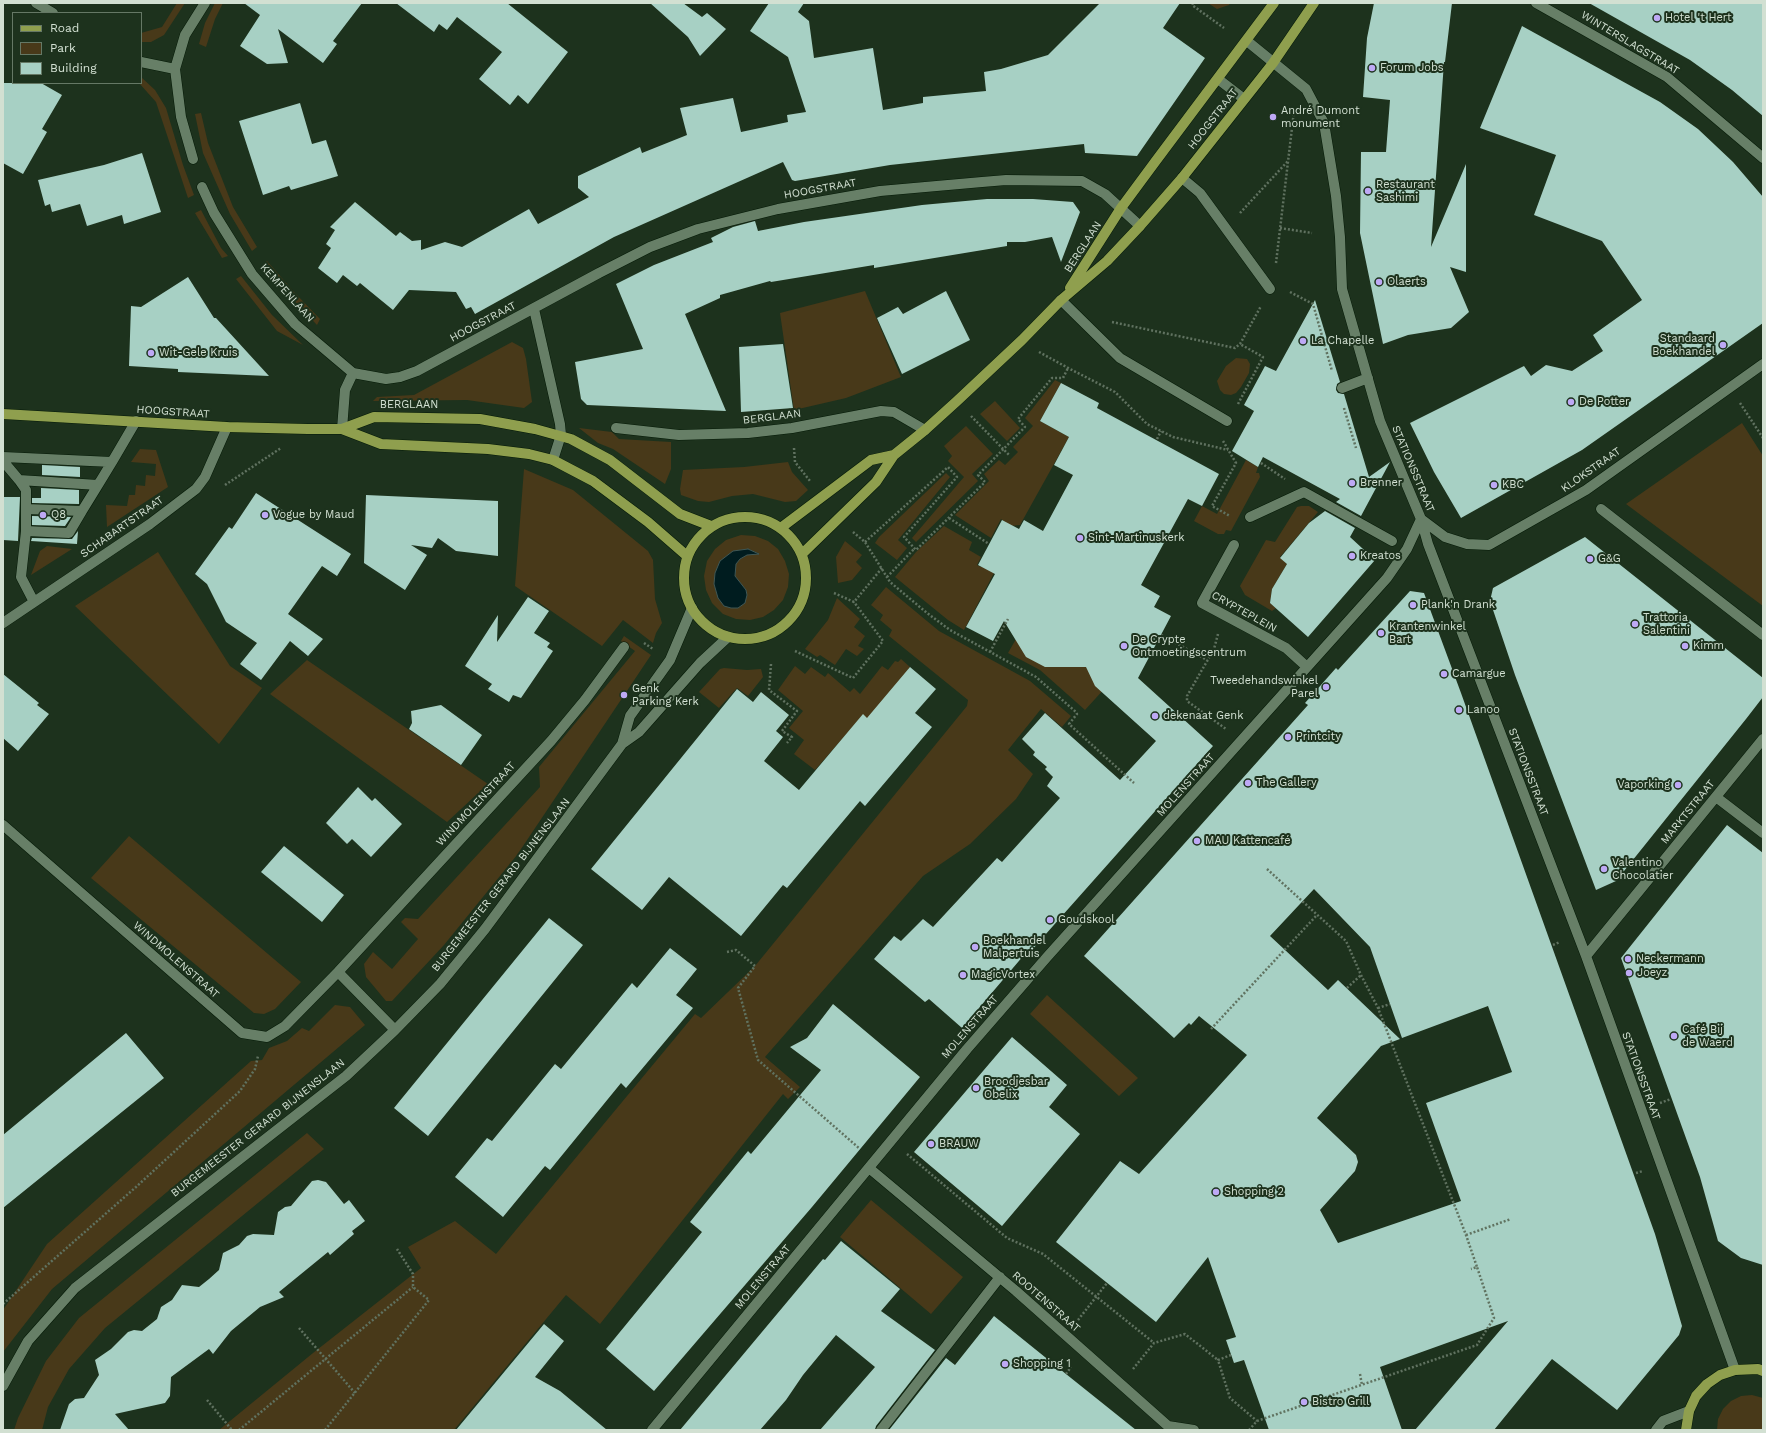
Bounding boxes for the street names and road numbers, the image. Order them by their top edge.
street label: WINTERSLAGSTRAAT [1578,8,1682,78]
street label: HOOGSTRAAT [1185,86,1241,152]
street label: HOOGSTRAAT [783,176,857,202]
street label: BERGLAAN [1062,219,1104,275]
street label: KEMPENLAAN [257,261,317,325]
street label: HOOGSTRAAT [448,299,518,345]
street label: BERGLAAN [380,398,438,412]
street label: HOOGSTRAAT [136,403,210,421]
street label: BERGLAAN [742,407,802,427]
street label: STATIONSSTRAAT [1389,424,1437,514]
street label: KLOKSTRAAT [1559,445,1623,495]
street label: SCHABARTSTRAAT [78,493,166,561]
street label: CRYPTEPLEIN [1209,589,1279,635]
street label: STATIONSSTRAAT [1505,726,1551,818]
street label: MOLENSTRAAT [1154,751,1218,819]
street label: WINDMOLENSTRAAT [434,759,518,849]
street label: MARKTSTRAAT [1658,777,1718,847]
street label: BURGEMEESTER GERARD BIJNENSLAAN [429,796,573,974]
street label: WINDMOLENSTRAAT [130,919,222,1001]
street label: MOLENSTRAAT [939,992,1001,1062]
street label: STATIONSSTRAAT [1619,1030,1663,1122]
street label: BURGEMEESTER GERARD BIJNENSLAAN [169,1056,347,1200]
street label: MOLENSTRAAT [732,1242,794,1312]
street label: ROOTENSTRAAT [1009,1269,1083,1335]

